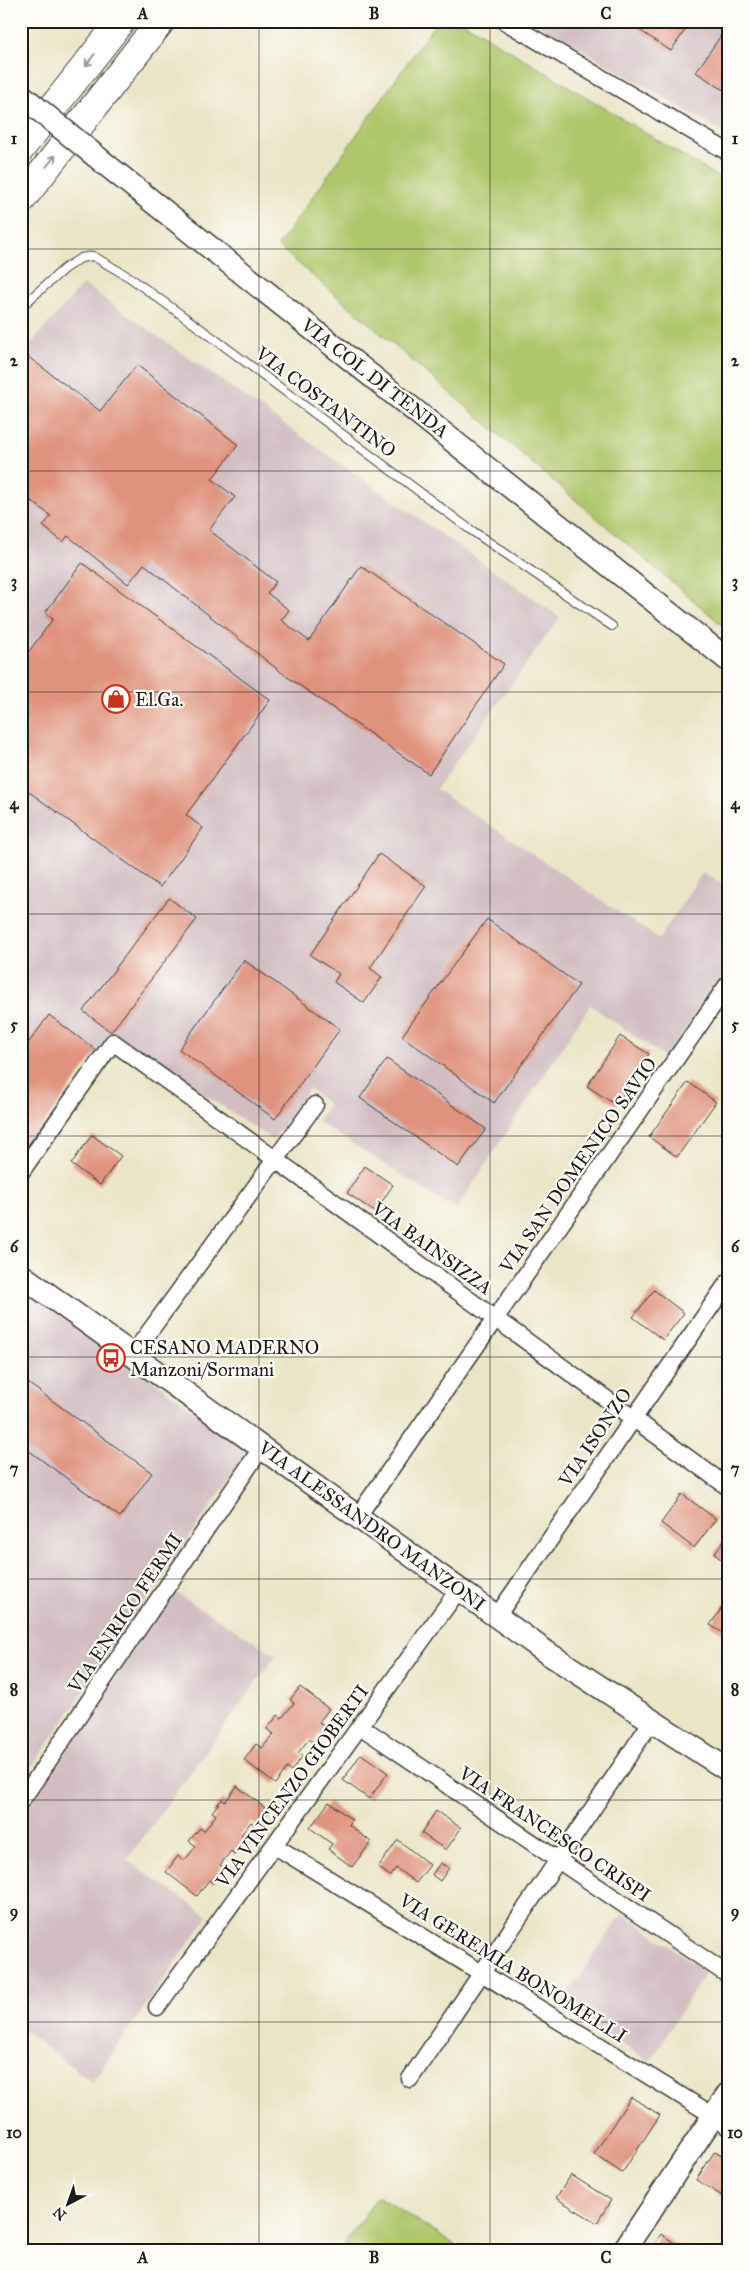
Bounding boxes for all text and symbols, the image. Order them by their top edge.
text: A [137,4,149,23]
text: B [369,4,379,23]
text: C [601,4,612,23]
one-way arrow [85,53,96,66]
text: 1 [11,129,18,148]
text: 1 [732,129,739,148]
one-way arrow [46,155,57,168]
street label: VIA COL DI TENDA [296,313,453,443]
street label: VIA COSTANTINO [250,341,401,462]
text: 2 [10,351,19,370]
text: 2 [731,351,740,370]
text: 3 [11,572,17,592]
text: 3 [732,572,738,592]
shop icon: El.Ga. [101,684,131,714]
place label: El.Ga. [135,688,183,711]
text: 4 [10,794,20,814]
text: 4 [731,794,741,814]
text: 5 [10,1015,18,1034]
text: 5 [731,1015,739,1034]
street label: VIA SAN DOMENICO SAVIO [494,1053,661,1278]
street label: VIA BAINSIZZA [366,1196,497,1300]
text: 6 [10,1237,19,1256]
text: 6 [731,1237,740,1256]
place label: CESANO MADERNO Manzoni/Sormani [130,1336,319,1381]
bus stop icon: CESANO MADERNO Manzoni/Sormani [96,1343,126,1373]
street label: VIA ISONZO [553,1383,636,1492]
street label: VIA ALESSANDRO MANZONI [253,1435,490,1616]
text: 7 [10,1459,19,1478]
text: 7 [731,1459,740,1478]
street label: VIA ENRICO FERMI [62,1529,187,1698]
text: 8 [10,1680,18,1699]
street label: VIA VINCENZO GIOBERTI [210,1680,373,1893]
text: 8 [731,1680,739,1699]
street label: VIA FRANCESCO CRISPI [454,1761,655,1907]
street label: VIA GEREMIA BONOMELLI [394,1888,631,2048]
text: 9 [10,1902,18,1922]
text: 9 [731,1902,739,1922]
text: 10 [6,2123,22,2142]
text: 10 [727,2123,743,2142]
north arrow [42,2178,92,2228]
text: N [50,2203,70,2224]
text: A [137,2248,149,2267]
text: B [369,2248,379,2267]
text: C [601,2248,612,2267]

